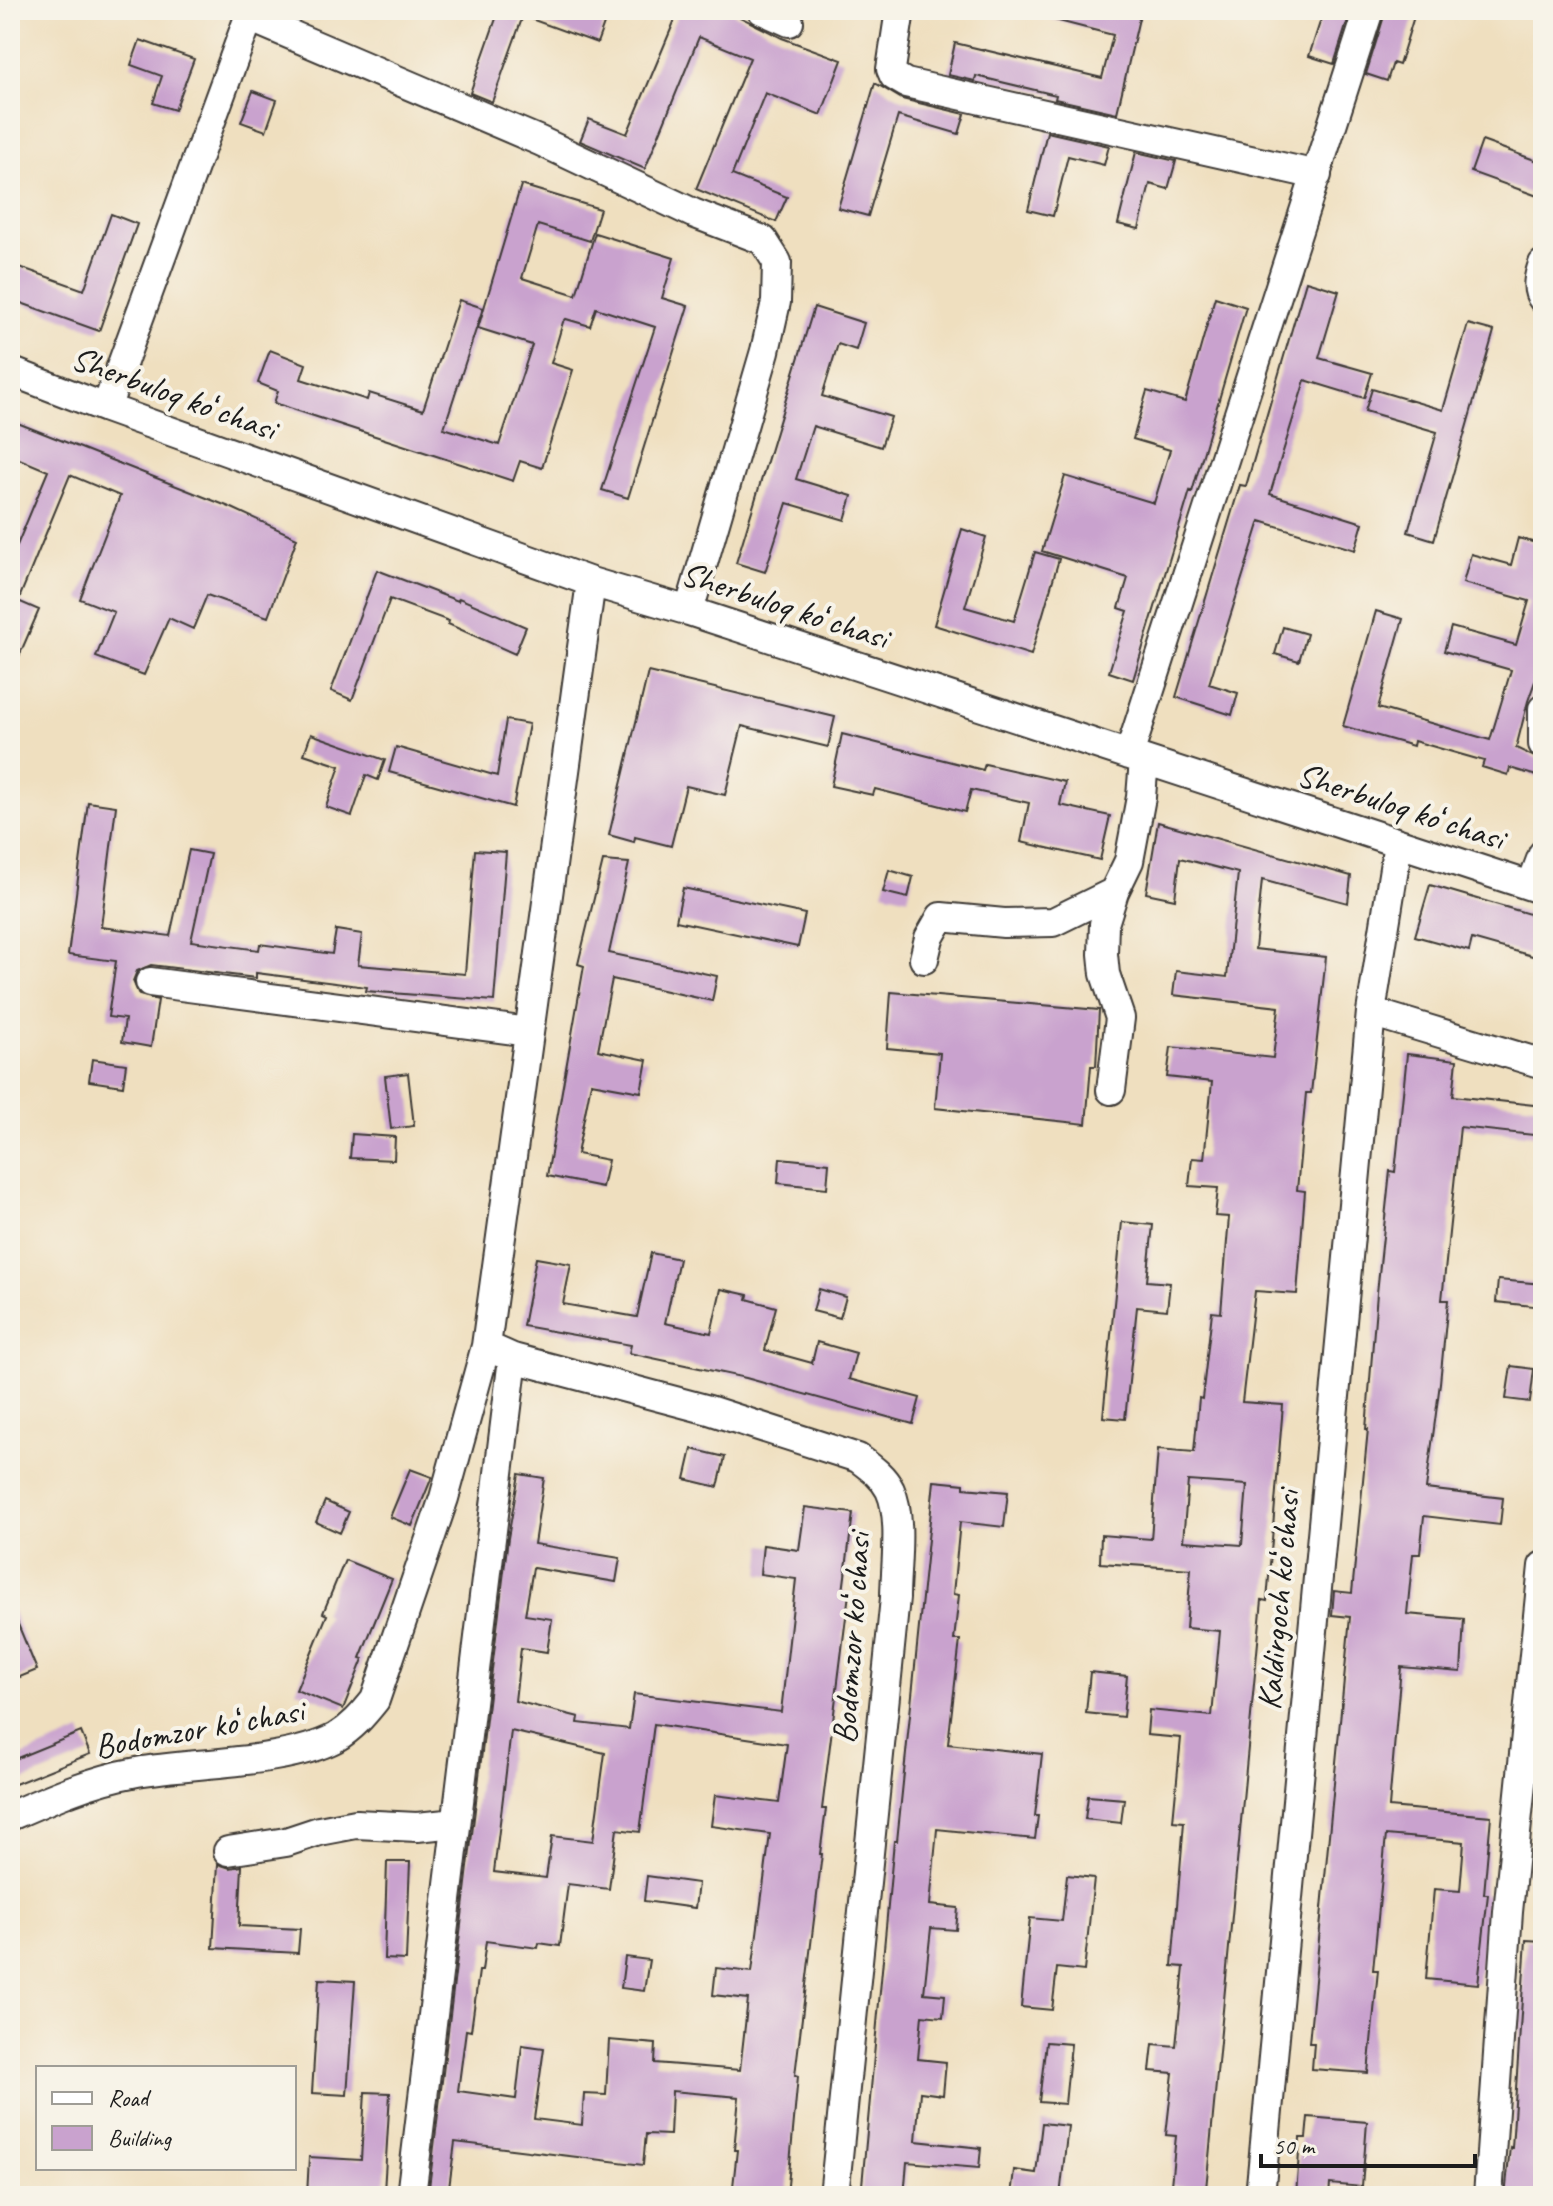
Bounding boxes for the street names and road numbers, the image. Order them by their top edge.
street label: Sherbuloq koʻchasi [66,336,286,451]
street label: Sherbuloq koʻchasi [676,551,897,660]
street label: Sherbuloq koʻchasi [1292,752,1513,861]
street label: Kaldirgoch koʻchasi [1247,1485,1309,1712]
street label: Bodomzor koʻchasi [822,1527,880,1745]
street label: Bodomzor koʻchasi [91,1688,310,1768]

